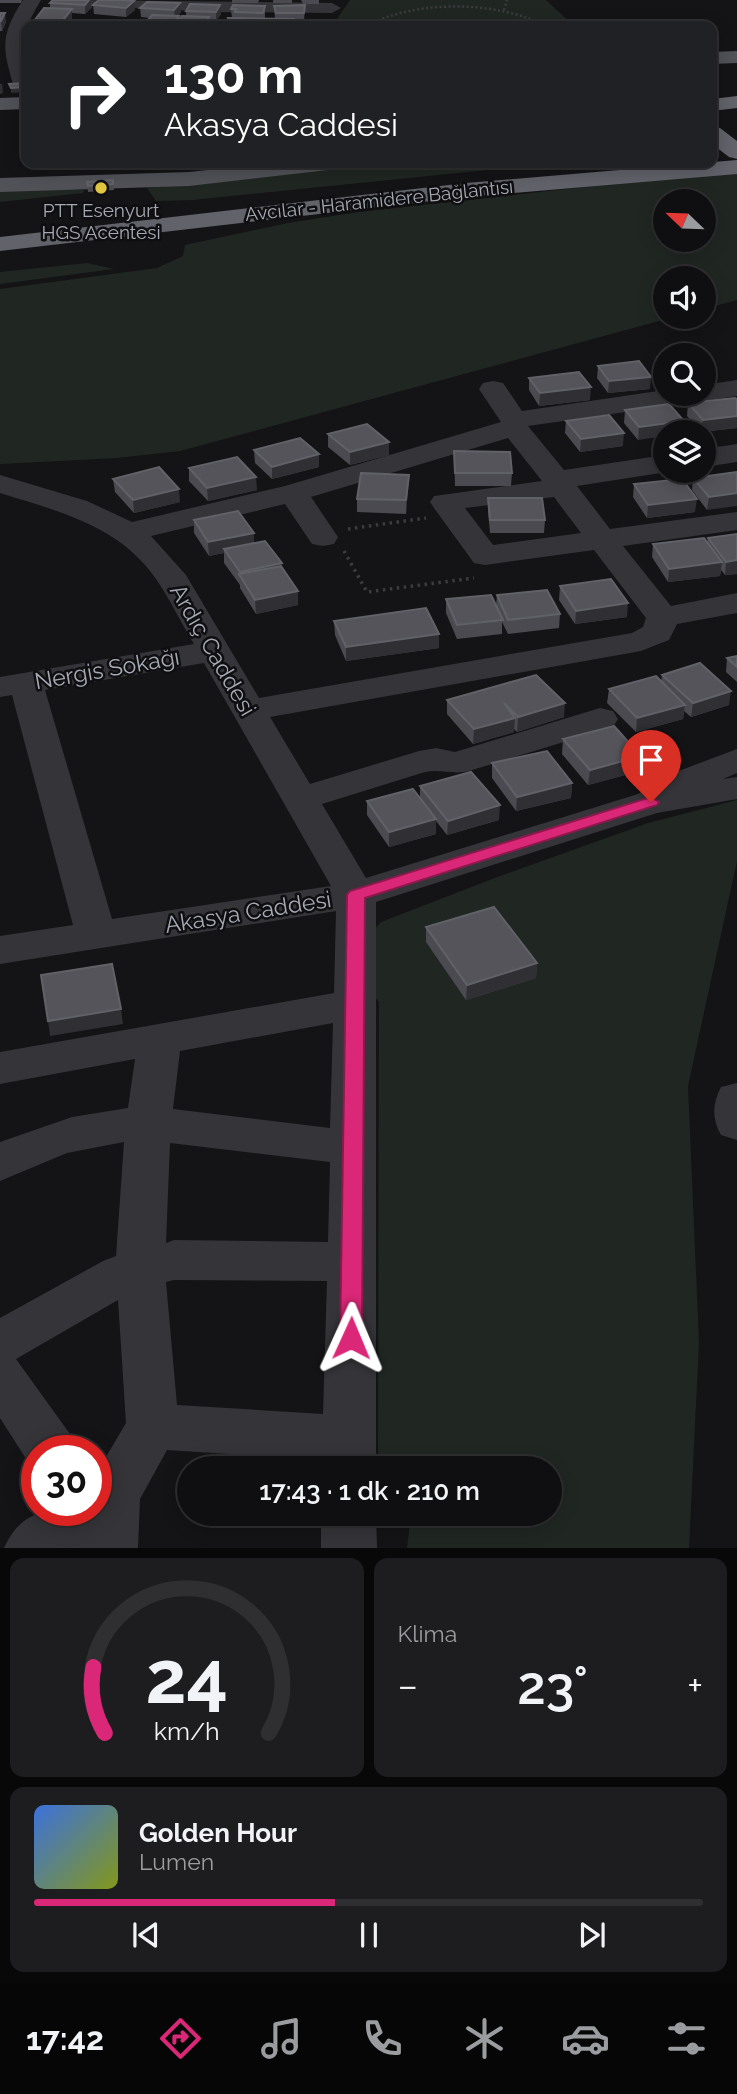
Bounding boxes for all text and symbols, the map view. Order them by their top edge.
text: 130 m [164,47,303,104]
icon: right [49,49,140,140]
text: Akasya Caddesi [164,106,398,143]
street label: Avcılar - Haramidere Bağlantısı [244,175,514,225]
marker: PTT Esenyurt HGS Acentesi [93,180,109,196]
north arrow [653,189,716,252]
map controls [653,189,716,483]
place label: PTT Esenyurt HGS Acentesi [41,199,161,243]
button: sound [653,266,716,329]
button: search [653,343,716,406]
button: layers [653,420,716,483]
street label: Ardıç Caddesi [165,579,262,720]
street label: Nergis Sokağı [32,642,181,695]
pin [621,730,681,802]
icon: arrive [632,741,670,779]
street label: Akasya Caddesi [163,885,333,938]
position arrow [314,1301,388,1375]
speed limit sign: 30 [21,1435,112,1526]
text: 17:43 · 1 dk · 210 m [259,1476,480,1506]
text: Klima [398,1620,457,1647]
text: 24 [145,1636,228,1721]
text: 23° [517,1655,588,1716]
text: − [398,1663,418,1708]
text: + [687,1663,703,1708]
text: km/h [154,1716,220,1746]
text: Golden Hour [139,1818,297,1848]
text: Lumen [139,1848,214,1875]
icon: previous [127,1916,165,1954]
icon: pause [350,1916,388,1954]
icon: next [573,1916,611,1954]
icon: directions [156,2014,205,2063]
icon: music [257,2014,306,2063]
icon: phone [358,2014,407,2063]
icon: climate [460,2014,509,2063]
icon: car [561,2014,610,2063]
icon: filters [662,2014,711,2063]
text: 17:42 [26,2020,104,2057]

